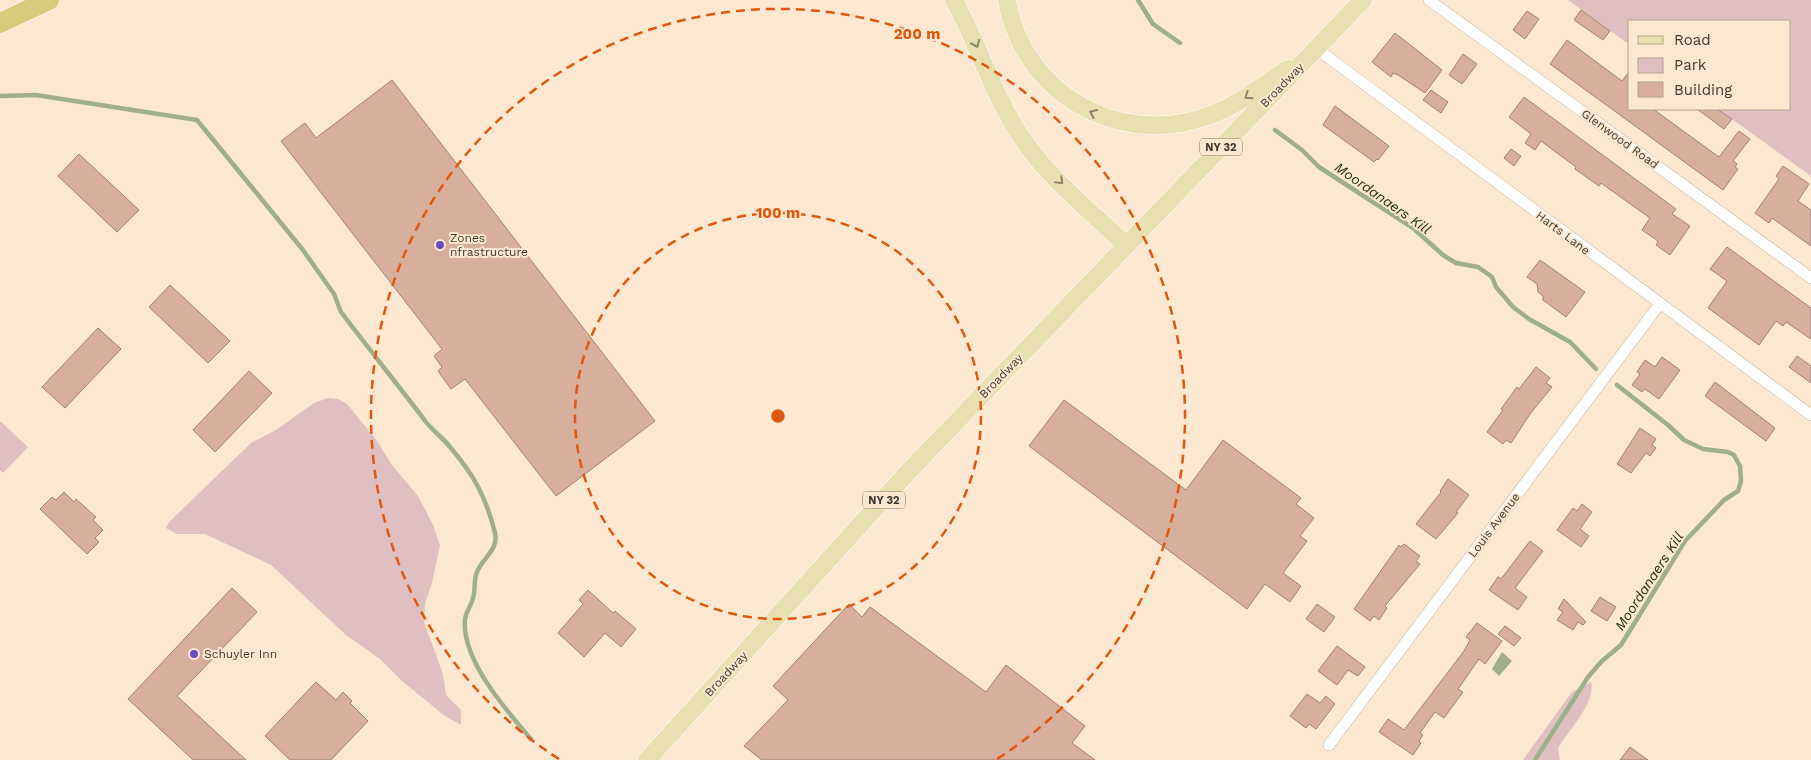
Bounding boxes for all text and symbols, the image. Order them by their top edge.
legend [1628,20,1791,110]
text: 200 m [894,25,940,43]
text: Road [1674,31,1711,49]
one-way arrow [970,39,981,48]
text: Park [1674,56,1707,74]
street label: Broadway [1257,59,1307,110]
text: Building [1674,81,1732,99]
one-way arrow [1244,90,1253,99]
street label: Glenwood Road [1579,106,1661,172]
one-way arrow [1089,109,1098,120]
road number: NY 32 [1200,138,1242,156]
water label: Moordanaers Kill [1332,159,1434,237]
one-way arrow [1054,175,1063,184]
text: 100 m [756,204,800,222]
street label: Harts Lane [1533,208,1593,258]
place label: Zones nfrastructure [450,231,528,259]
marker: Zones nfrastructure [434,239,446,251]
street label: Broadway [976,350,1026,401]
centre of rings [769,407,787,425]
street label: Louis Avenue [1465,490,1523,560]
road number: NY 32 [863,492,905,508]
water label: Moordanaers Kill [1611,529,1687,633]
place label: Schuyler Inn [204,647,277,661]
marker: Schuyler Inn [188,648,200,660]
street label: Broadway [702,648,751,699]

